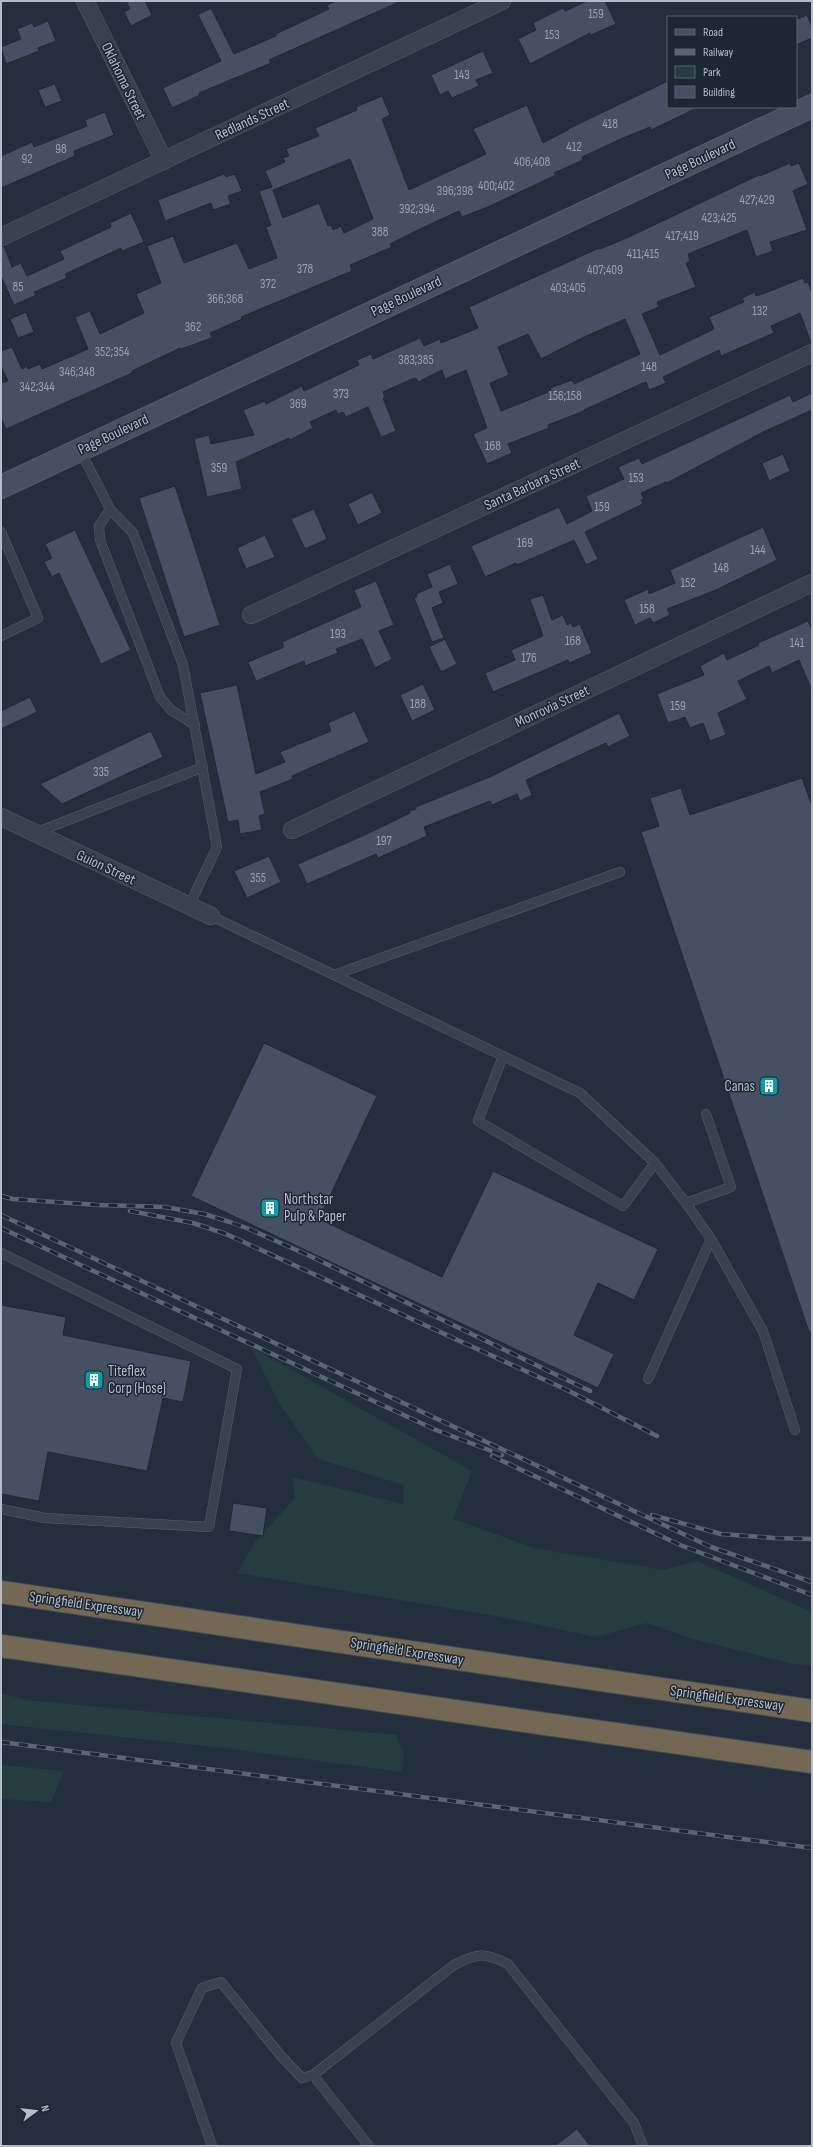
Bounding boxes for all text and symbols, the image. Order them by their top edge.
house number: 159 [588,6,604,22]
legend [667,16,797,108]
text: Road [703,25,723,40]
house number: 153 [544,27,560,43]
street label: Oklahoma Street [97,39,151,123]
text: Railway [703,45,734,60]
text: Park [703,65,721,80]
house number: 143 [454,67,470,83]
text: Building [703,85,735,100]
street label: Redlands Street [212,94,293,145]
house number: 418 [602,116,618,132]
street label: Page Boulevard [662,135,739,184]
house number: 412 [566,139,582,155]
house number: 98 [55,141,67,157]
house number: 92 [21,151,33,167]
house number: 406;408 [514,154,550,170]
house number: 400;402 [478,178,514,194]
house number: 396;398 [437,183,473,199]
house number: 427;429 [739,192,775,208]
house number: 392;394 [399,201,435,217]
house number: 423;425 [702,210,736,226]
house number: 388 [372,224,389,240]
house number: 417;419 [665,228,699,244]
house number: 411;415 [627,246,659,262]
house number: 378 [297,261,313,277]
house number: 407;409 [587,262,623,278]
street label: Page Boulevard [368,272,445,321]
house number: 372 [260,276,276,292]
house number: 85 [13,279,23,295]
house number: 403;405 [550,280,586,296]
house number: 366;368 [207,291,243,307]
house number: 132 [752,303,768,319]
house number: 362 [185,319,201,335]
house number: 352;354 [95,344,130,360]
house number: 383;385 [398,352,434,368]
house number: 148 [641,359,657,375]
house number: 346;348 [59,364,95,380]
house number: 342;344 [19,379,55,395]
house number: 373 [333,386,349,402]
house number: 156;158 [548,388,582,404]
house number: 369 [290,396,307,412]
street label: Page Boulevard [75,410,152,459]
house number: 168 [485,438,501,454]
street label: Santa Barbara Street [481,454,584,515]
house number: 359 [211,460,227,476]
house number: 153 [628,470,644,486]
house number: 159 [594,499,610,515]
house number: 169 [517,535,533,551]
house number: 144 [750,542,766,558]
house number: 148 [713,560,729,576]
house number: 152 [680,575,696,591]
house number: 158 [639,601,655,617]
house number: 193 [330,626,346,642]
house number: 168 [565,633,581,649]
house number: 141 [790,635,805,651]
house number: 176 [521,650,537,666]
street label: Monrovia Street [512,681,593,732]
house number: 188 [410,696,426,712]
house number: 159 [670,698,686,714]
house number: 335 [93,764,109,780]
house number: 197 [376,833,393,849]
street label: Guion Street [73,845,139,890]
house number: 355 [250,870,266,886]
building icon: Canas [758,1075,780,1097]
place label: Canas [725,1077,755,1096]
place label: Northstar Pulp & Paper [284,1190,347,1226]
building icon: Northstar Pulp & Paper [259,1197,281,1219]
place label: Titeflex Corp (Hose) [108,1362,166,1398]
building icon: Titeflex Corp (Hose) [83,1369,105,1391]
street label: Springfield Expressway [28,1587,144,1622]
street label: Springfield Expressway [349,1633,465,1670]
street label: Springfield Expressway [669,1681,785,1716]
north arrow [16,2091,56,2131]
text: N [38,2104,52,2113]

